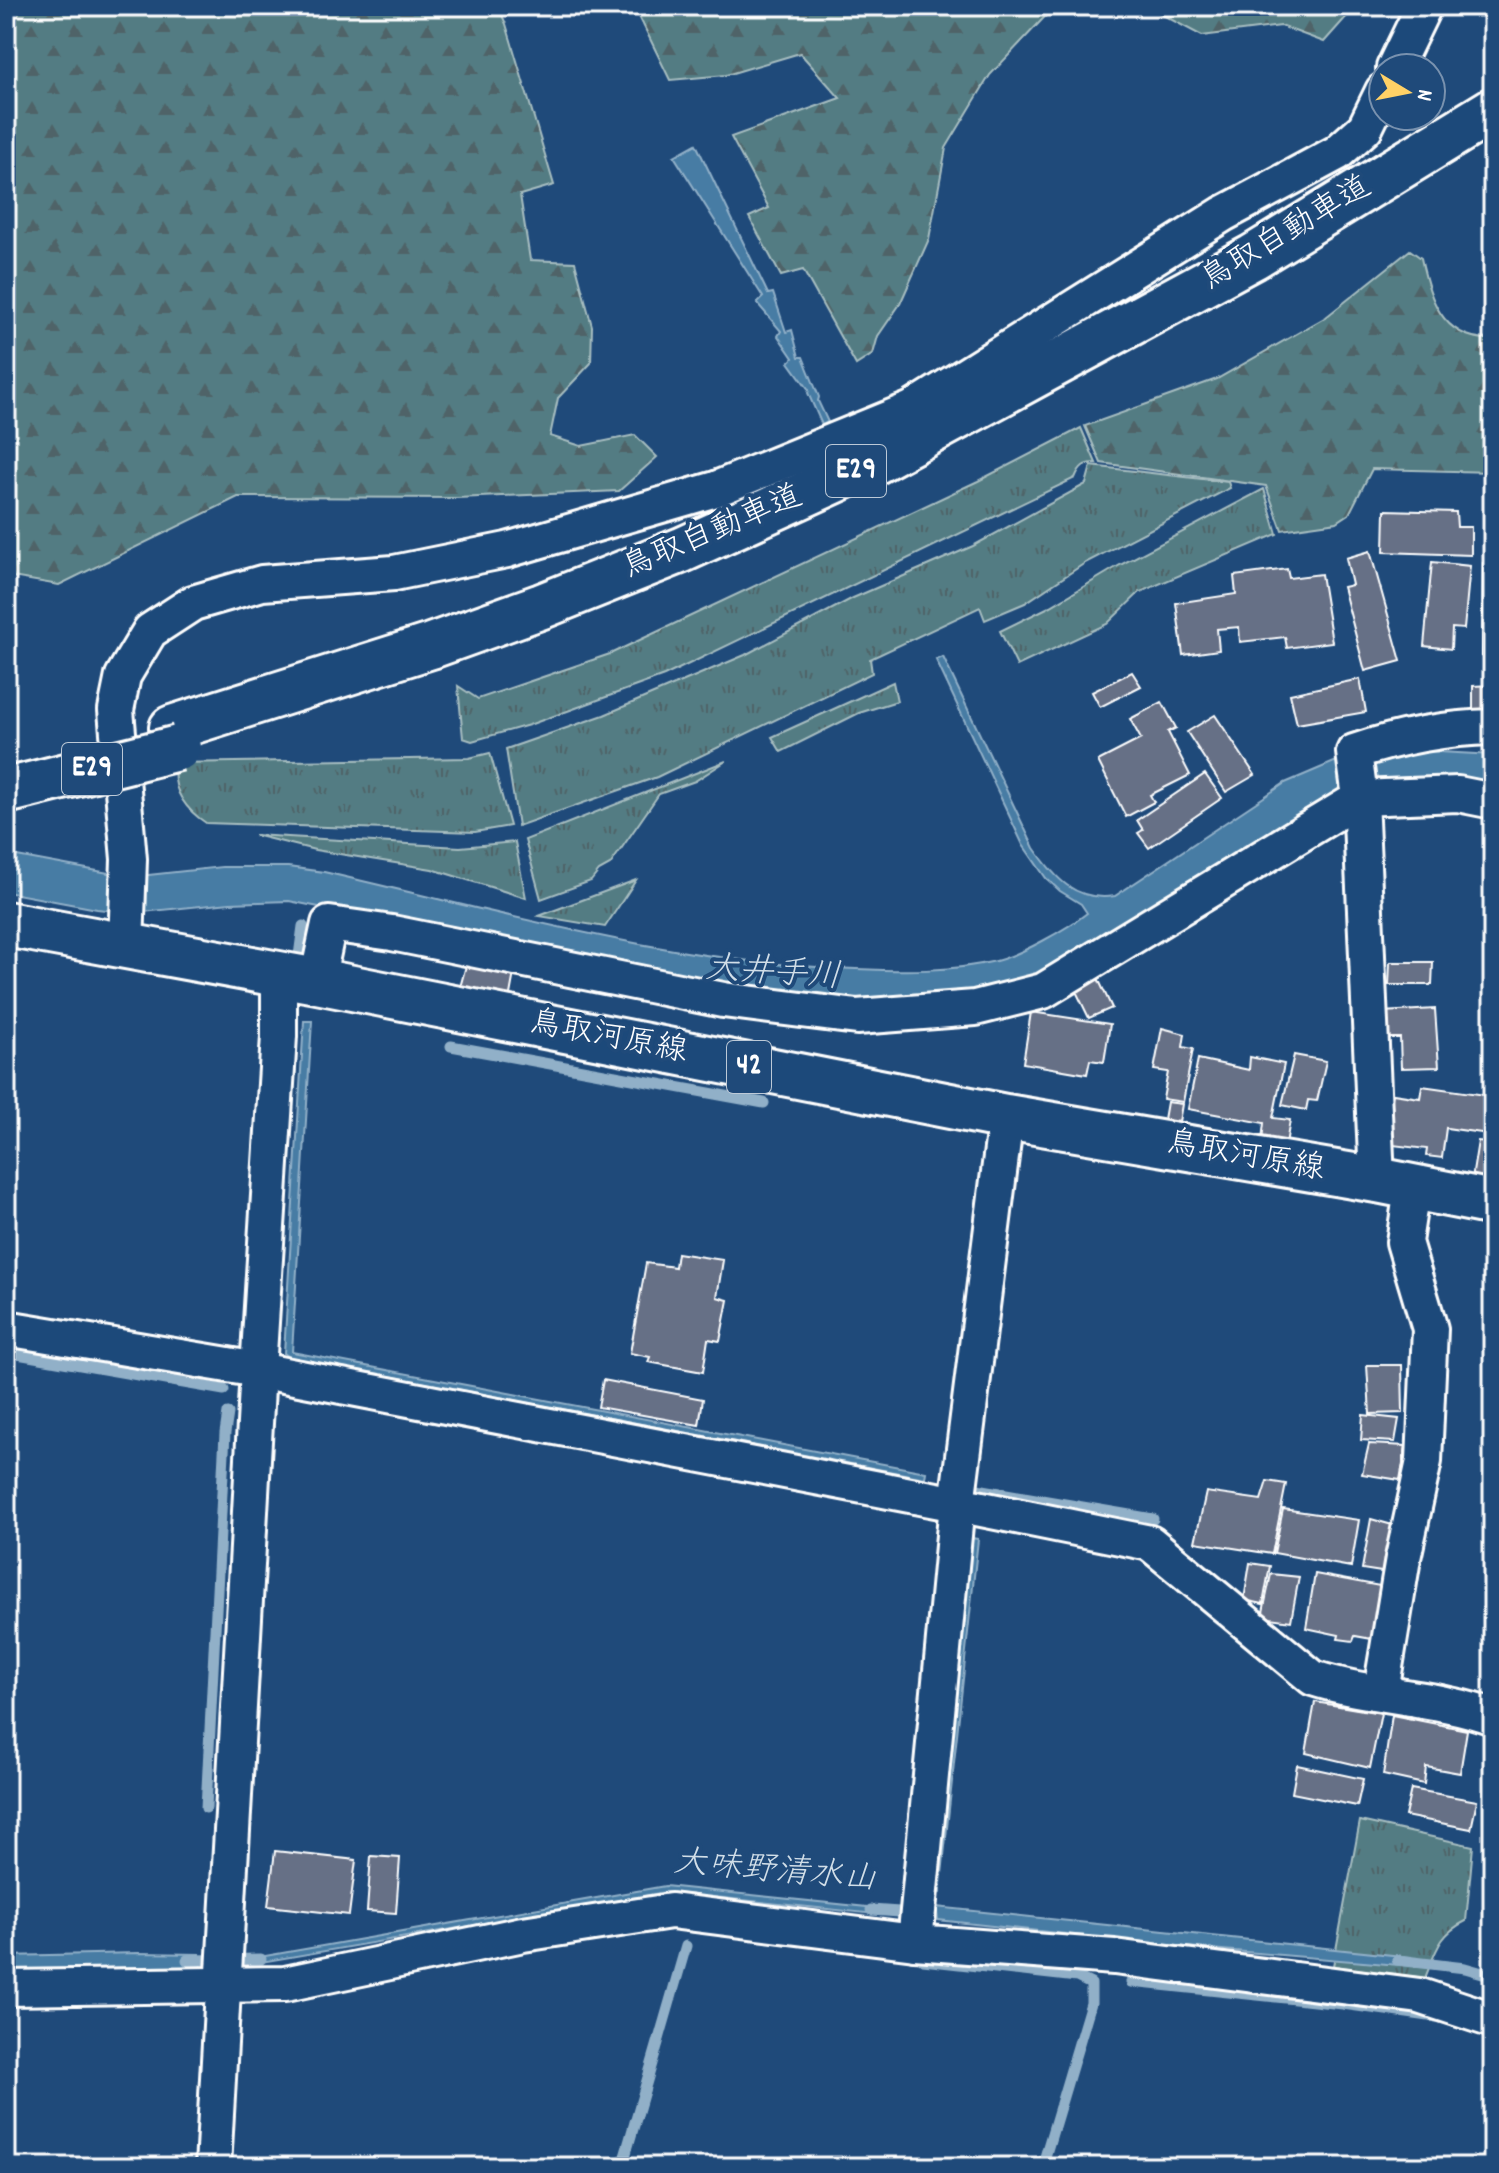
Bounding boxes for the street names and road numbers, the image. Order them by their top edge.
street label: 鳥取自動車道 [1193,166,1381,304]
road number: E29 [826,445,886,497]
street label: 鳥取自動車道 [616,475,810,593]
road number: E29 [62,743,122,795]
street label: 鳥取河原線 [525,1001,691,1077]
road number: 42 [727,1041,771,1093]
street label: 鳥取河原線 [1162,1121,1328,1195]

